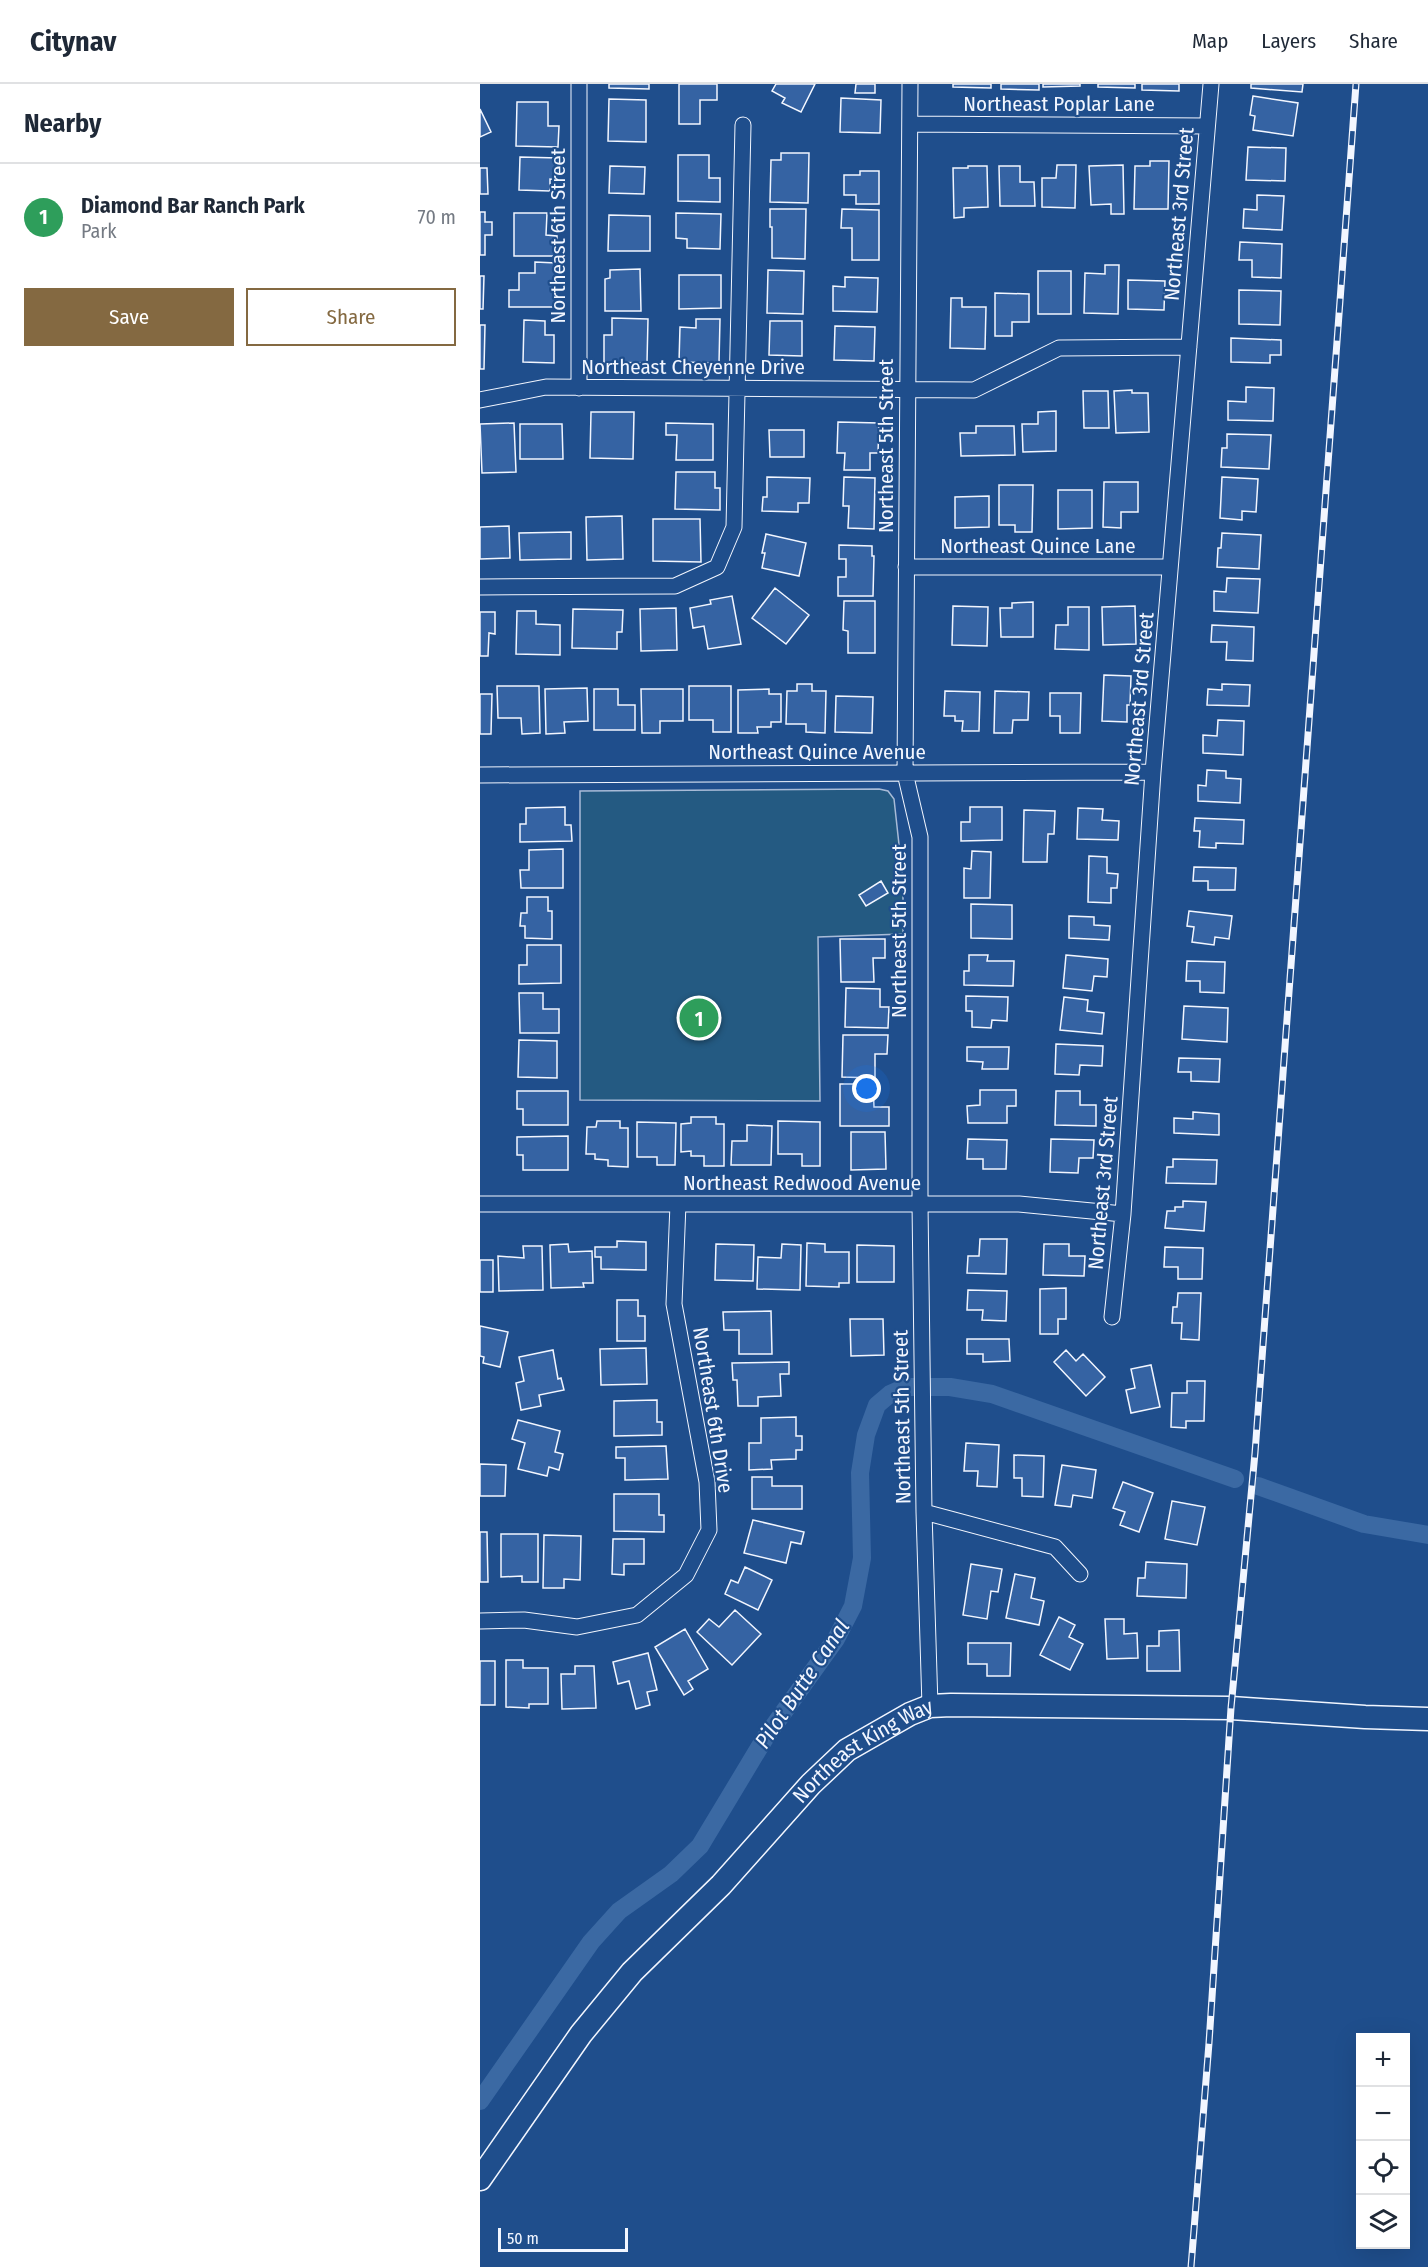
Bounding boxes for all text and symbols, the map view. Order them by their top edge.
text: Citynav [30,25,116,58]
text: Map [1192,28,1228,54]
text: Layers [1261,28,1316,54]
text: Share [1349,28,1398,54]
street label: Northeast Poplar Lane [963,91,1155,117]
text: Nearby [24,108,101,139]
street label: Northeast 3rd Street [1158,126,1200,302]
street label: Northeast 6th Street [545,148,571,324]
text: Diamond Bar Ranch Park [81,192,305,219]
text: 1 [39,205,48,229]
text: 70 m [418,205,456,229]
text: Park [81,219,117,243]
button: Save [24,288,234,346]
button: Share [246,288,456,346]
street label: Northeast Cheyenne Drive [581,354,805,380]
street label: Northeast 5th Street [873,359,899,533]
street label: Northeast Quince Lane [940,533,1136,559]
street label: Northeast 3rd Street [1118,611,1160,787]
street label: Northeast Quince Avenue [708,739,926,765]
street label: Northeast 5th Street [886,844,912,1018]
pin: 1 [680,996,718,1040]
your location [852,1074,881,1103]
street label: Northeast 3rd Street [1082,1095,1124,1271]
street label: Northeast Redwood Avenue [683,1170,921,1196]
street label: Northeast 6th Drive [687,1325,739,1495]
street label: Northeast 5th Street [887,1330,917,1504]
water label: Pilot Butte Canal [749,1614,855,1754]
street label: Northeast King Way [787,1693,937,1808]
map controls [1356,2033,1410,2249]
button: + [1356,2033,1410,2087]
button: − [1356,2087,1410,2141]
button: locate [1356,2141,1410,2195]
button: layers [1356,2195,1410,2249]
scale bar [498,2225,628,2252]
text: 50 m [507,2229,539,2248]

